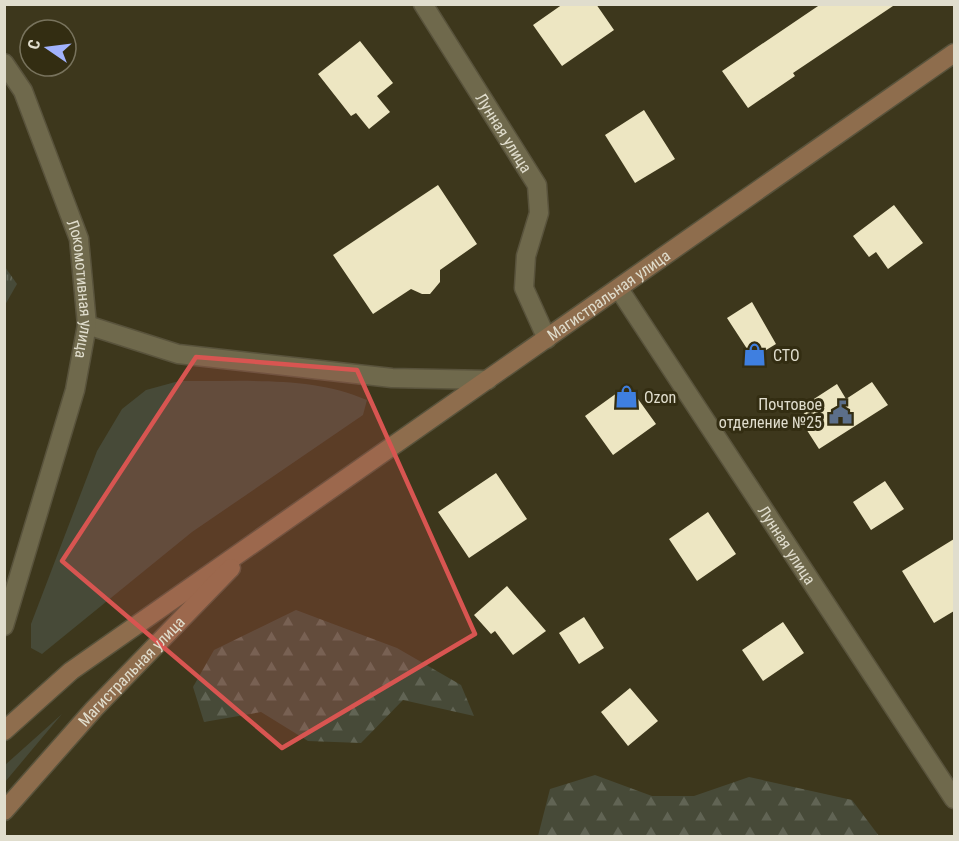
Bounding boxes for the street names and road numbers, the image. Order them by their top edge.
street label: Лунная улица [472,89,536,176]
street label: Локомотивная улица [63,217,97,360]
street label: Магистральная улица [543,245,674,344]
street label: Лунная улица [754,502,820,588]
street label: Магистральная улица [74,612,188,730]

